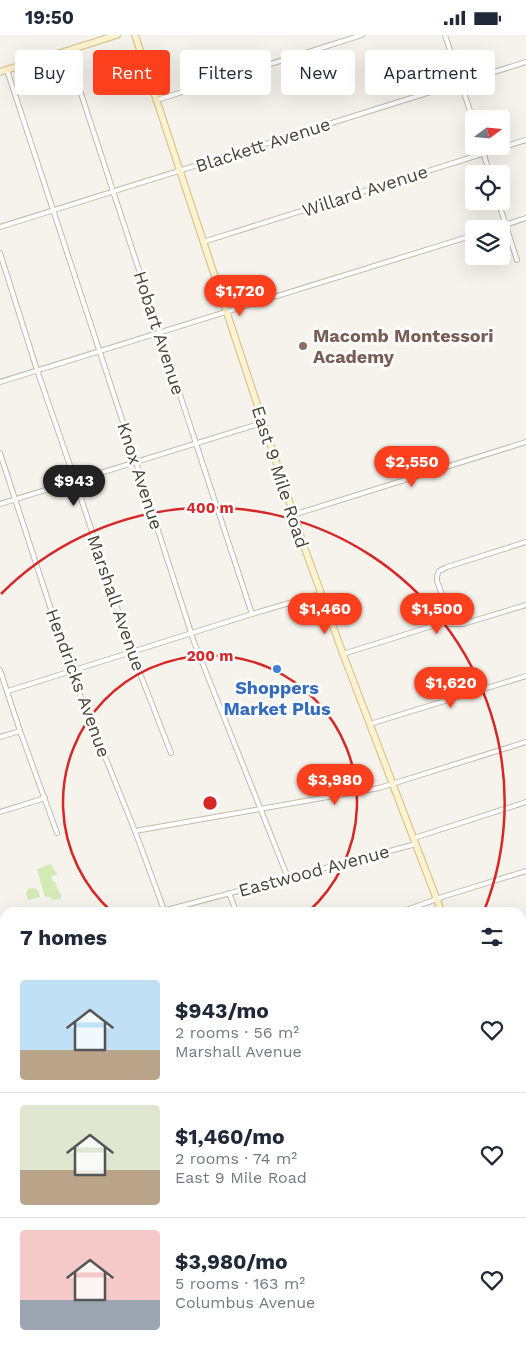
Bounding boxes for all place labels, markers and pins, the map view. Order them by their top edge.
pin: $1,720 [199,275,281,317]
place label: Macomb Montessori Academy [313,325,493,367]
marker: Macomb Montessori Academy [297,340,309,352]
pin: $2,550 [371,445,453,488]
pin: $943 [44,465,104,507]
pin: $1,460 [284,593,366,635]
pin: $1,500 [396,593,478,635]
marker: Shoppers Market Plus [271,663,283,675]
pin: $1,620 [410,667,492,709]
place label: Shoppers Market Plus [223,677,331,719]
pin: $3,980 [294,763,376,806]
centre of rings [201,794,219,812]

